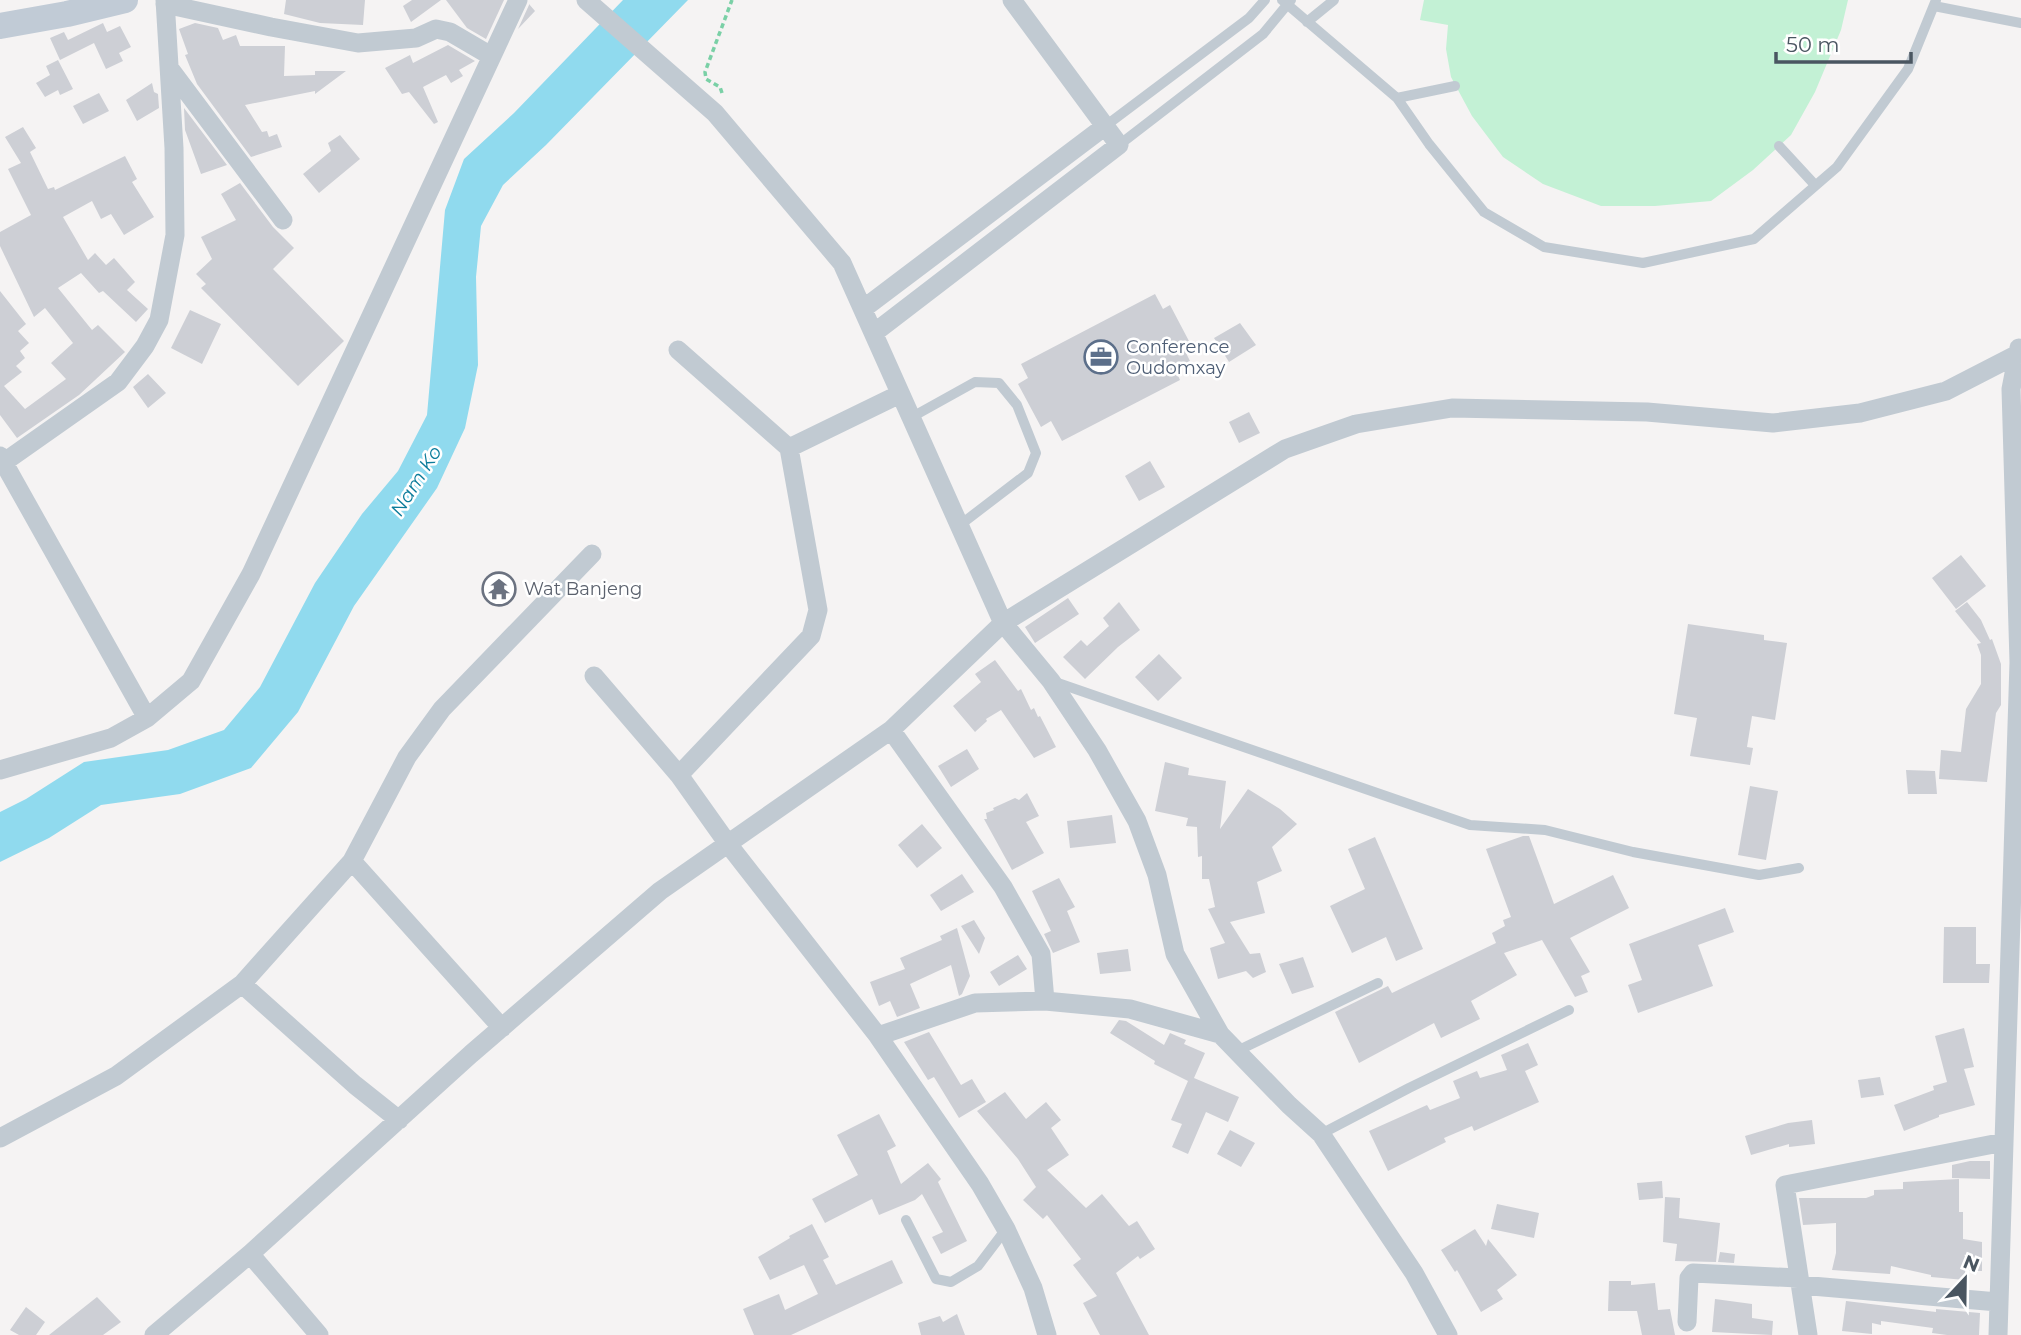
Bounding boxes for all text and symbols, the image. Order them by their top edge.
scale bar [1776,21,1911,65]
text: 50 m [1786,32,1840,57]
place label: Conference Oudomxay [1126,336,1230,379]
office icon: Conference Oudomxay [1082,338,1120,376]
water label: Nam Ko [385,442,447,520]
temple icon: Wat Banjeng [480,570,518,608]
place label: Wat Banjeng [524,578,642,600]
north arrow [1930,1244,2000,1314]
text: N [1960,1250,1983,1277]

